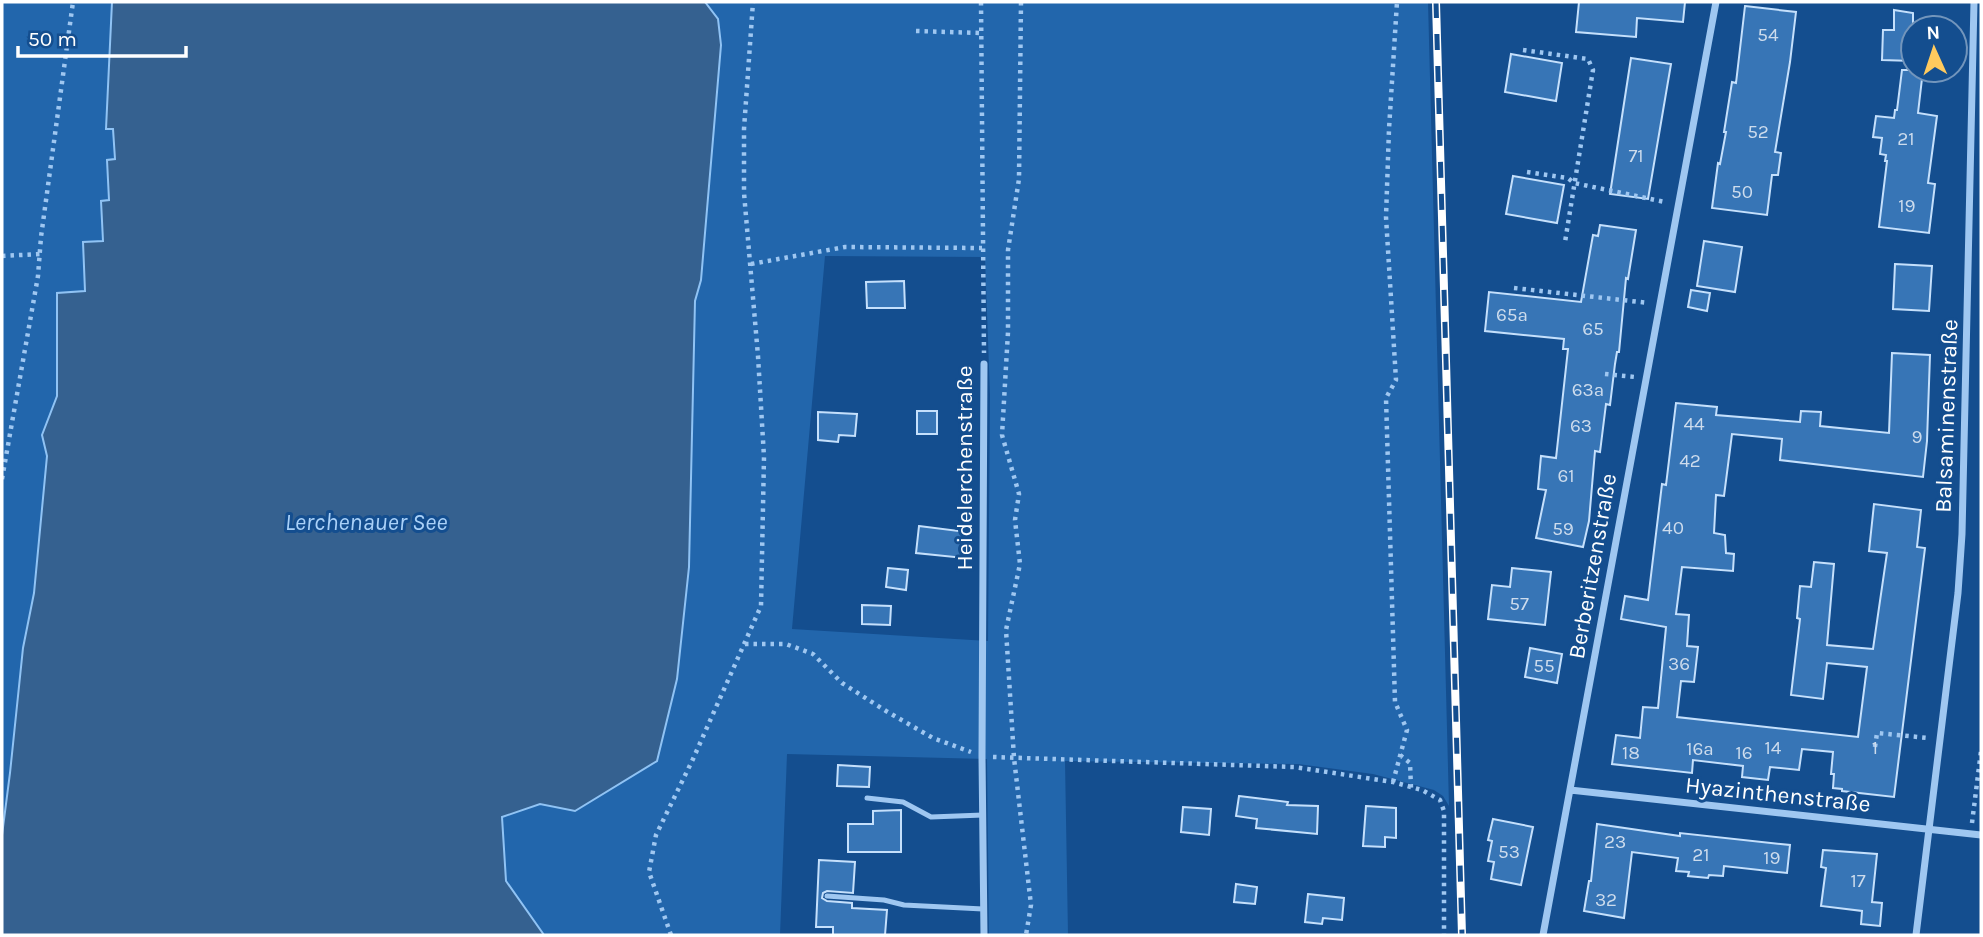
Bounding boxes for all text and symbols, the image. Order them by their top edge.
scale bar [18,14,186,58]
north arrow [1899,14,1969,84]
text: N [1926,22,1941,44]
house number: 54 [1757,24,1779,46]
text: 50 m [28,27,77,51]
house number: 52 [1747,121,1769,143]
house number: 21 [1897,128,1915,150]
house number: 71 [1628,145,1644,167]
house number: 50 [1731,181,1753,203]
house number: 19 [1898,195,1916,217]
house number: 65a [1496,304,1528,326]
house number: 65 [1582,318,1604,340]
street label: Balsaminenstraße [1930,319,1963,513]
street label: Heidelerchenstraße [951,365,978,571]
house number: 63a [1572,379,1604,401]
house number: 44 [1683,413,1705,435]
house number: 63 [1570,415,1592,437]
house number: 9 [1911,426,1923,448]
house number: 42 [1679,450,1701,472]
house number: 61 [1557,465,1575,487]
street label: Berberitzenstraße [1563,471,1622,661]
water label: Lerchenauer See [285,508,447,536]
house number: 40 [1662,517,1684,539]
house number: 59 [1552,518,1574,540]
house number: 57 [1509,593,1529,615]
house number: 36 [1668,653,1690,675]
house number: 55 [1533,655,1555,677]
house number: 14 [1765,737,1782,759]
house number: 1 [1872,737,1878,759]
house number: 16a [1686,738,1714,760]
house number: 18 [1622,742,1640,764]
house number: 16 [1735,742,1753,764]
street label: Hyazinthenstraße [1684,771,1872,818]
house number: 23 [1604,831,1626,853]
house number: 53 [1498,841,1520,863]
house number: 21 [1692,844,1710,866]
house number: 19 [1763,847,1781,869]
house number: 17 [1850,870,1866,892]
house number: 32 [1595,889,1617,911]

